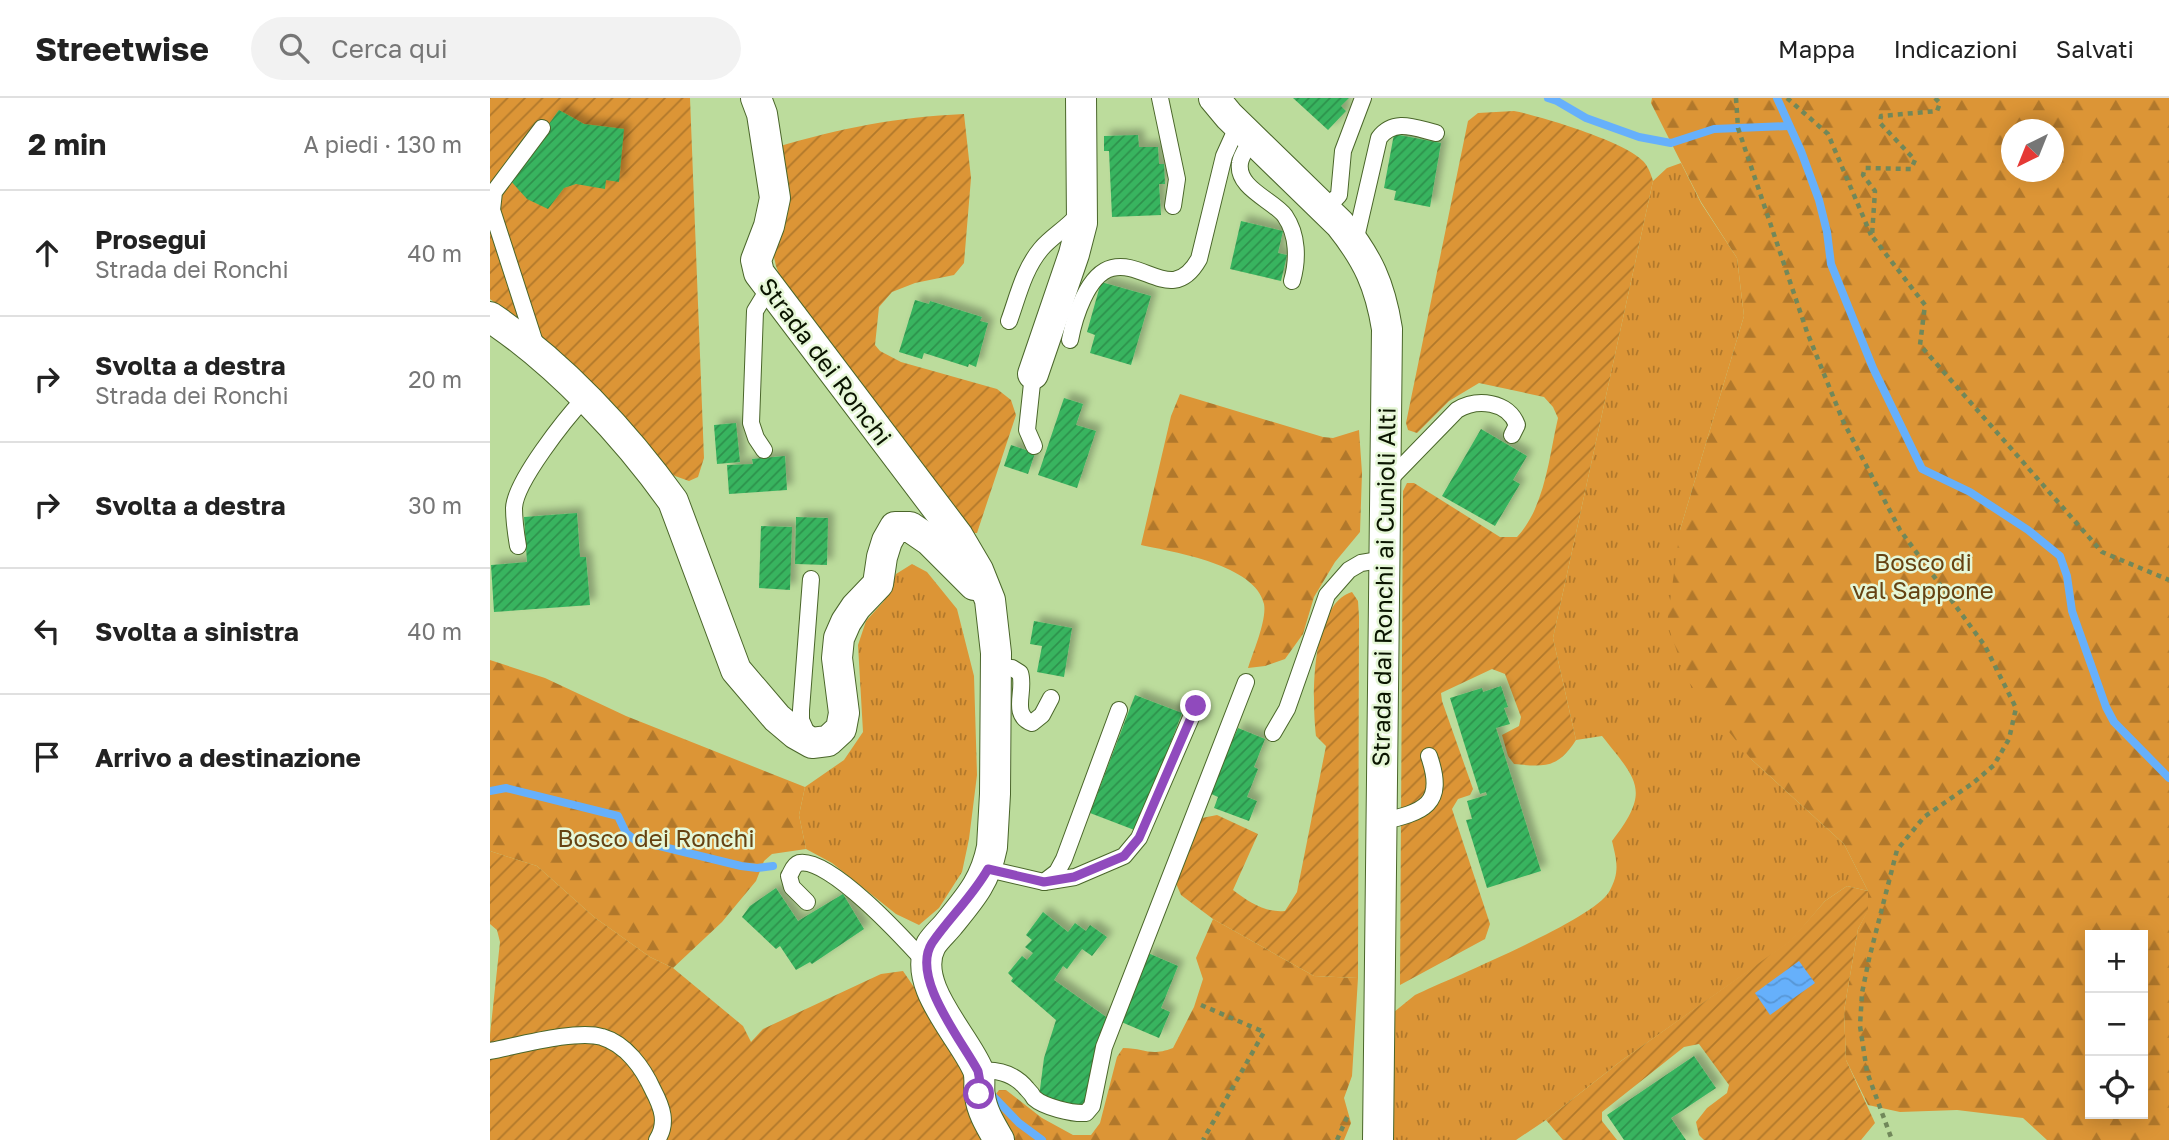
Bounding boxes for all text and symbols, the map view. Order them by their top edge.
search box [251,17,741,80]
text: Streetwise [35,29,209,68]
icon: search [275,29,313,67]
text: Cerca qui [331,33,448,64]
text: Mappa [1778,34,1855,63]
text: Indicazioni [1893,34,2018,63]
text: Salvati [2056,34,2134,63]
north arrow [2001,119,2064,182]
text: 2 min [28,126,106,162]
text: A piedi · 130 m [304,130,462,158]
text: Prosegui [95,224,206,255]
icon: ahead [28,234,66,272]
text: 40 m [408,239,462,267]
text: Strada dei Ronchi [95,255,289,283]
street label: Strada dei Ronchi [754,272,898,450]
text: Svolta a destra [95,350,286,381]
icon: right [28,360,66,398]
text: 20 m [408,365,462,393]
text: Strada dei Ronchi [95,381,289,409]
street label: Strada dai Ronchi ai Cunioli Alti [1365,407,1401,767]
icon: right [28,486,66,524]
text: Svolta a destra [95,490,286,521]
text: 30 m [408,491,462,519]
park label: Bosco di val Sappone [1852,547,1994,604]
icon: left [28,612,66,650]
text: Svolta a sinistra [95,616,299,647]
text: 40 m [408,617,462,645]
route end [1180,690,1211,721]
icon: arrive [28,738,66,776]
text: Arrivo a destinazione [95,742,361,773]
park label: Bosco dei Ronchi [557,823,755,852]
map controls [2085,930,2148,1119]
button: + [2085,930,2148,993]
button: − [2085,993,2148,1056]
button: locate [2085,1056,2148,1119]
route start [963,1078,994,1109]

